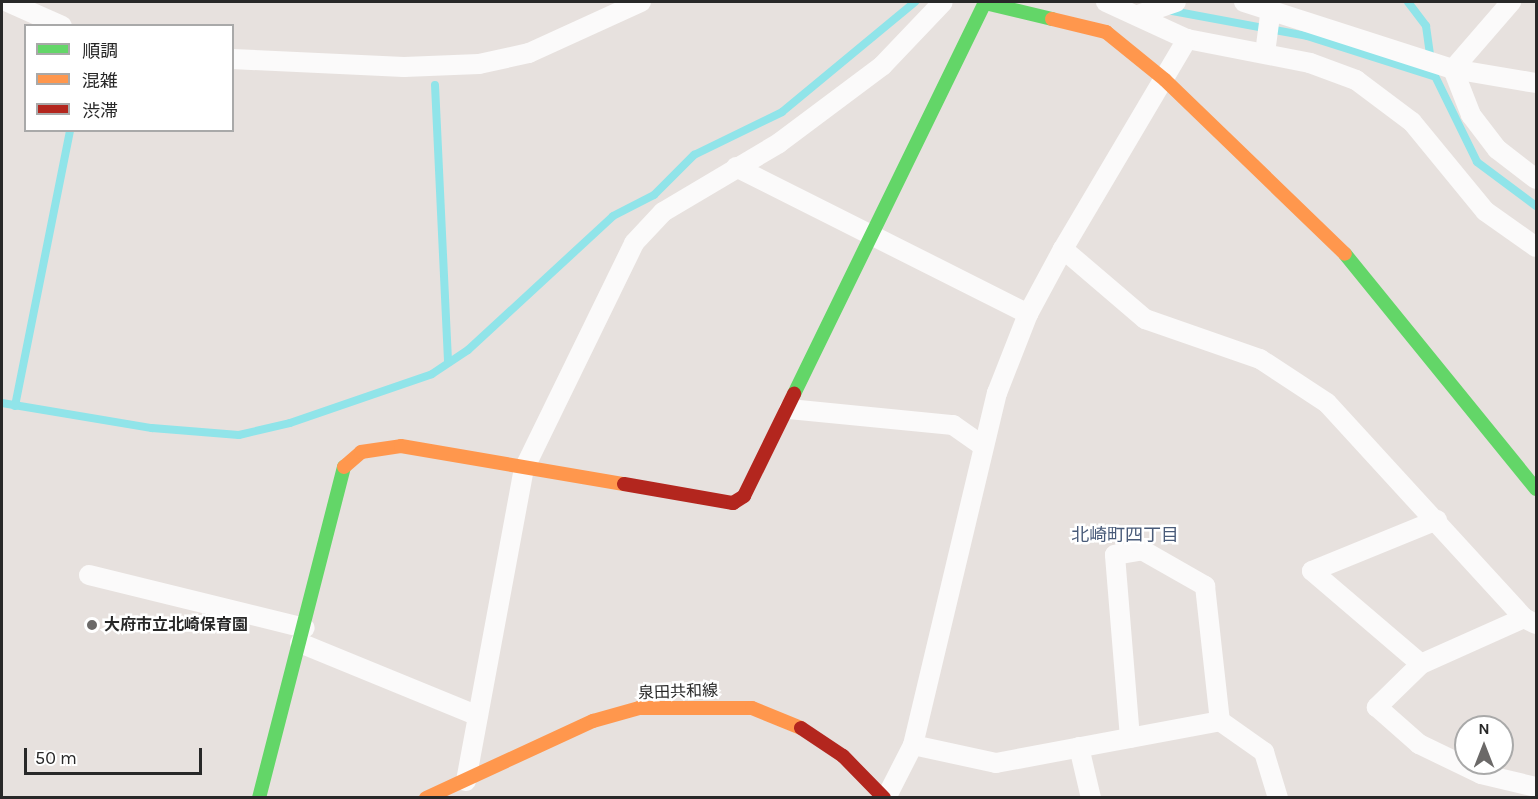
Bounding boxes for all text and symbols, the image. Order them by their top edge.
legend [24,24,234,132]
text: 順調 [82,40,118,62]
text: 混雑 [82,70,118,92]
text: 渋滞 [82,100,118,122]
district label: 北崎町四丁目 [1071,524,1179,546]
place label: 大府市立北崎保育園 [104,615,248,635]
marker: 大府市立北崎保育園 [85,618,99,632]
street label: 泉田共和線 [638,681,718,703]
north arrow [1454,715,1514,775]
text: N [1478,719,1490,738]
scale bar [27,736,206,774]
text: 50 m [35,747,77,769]

